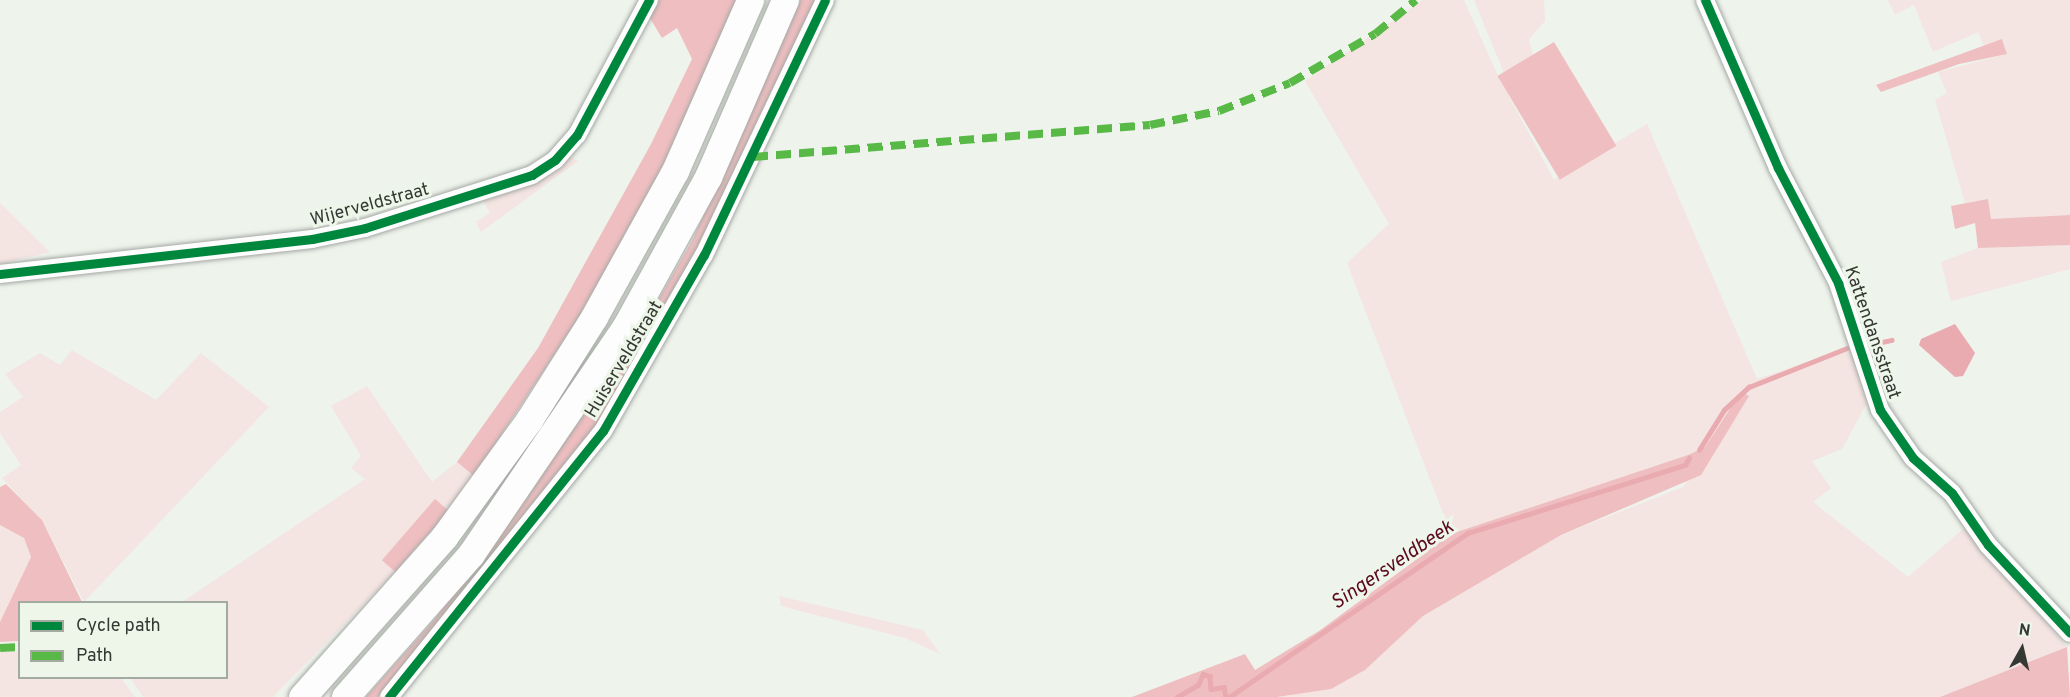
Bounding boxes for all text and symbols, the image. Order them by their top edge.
street label: Wijerveldstraat [308,180,432,232]
street label: Kattendansstraat [1838,264,1904,402]
street label: Huiserveldstraat [582,298,668,422]
water label: Singersveldbeek [1327,516,1459,616]
legend [18,601,228,679]
text: Cycle path [76,615,161,638]
north arrow [1992,619,2052,679]
text: N [2017,620,2032,642]
text: Path [76,645,113,668]

